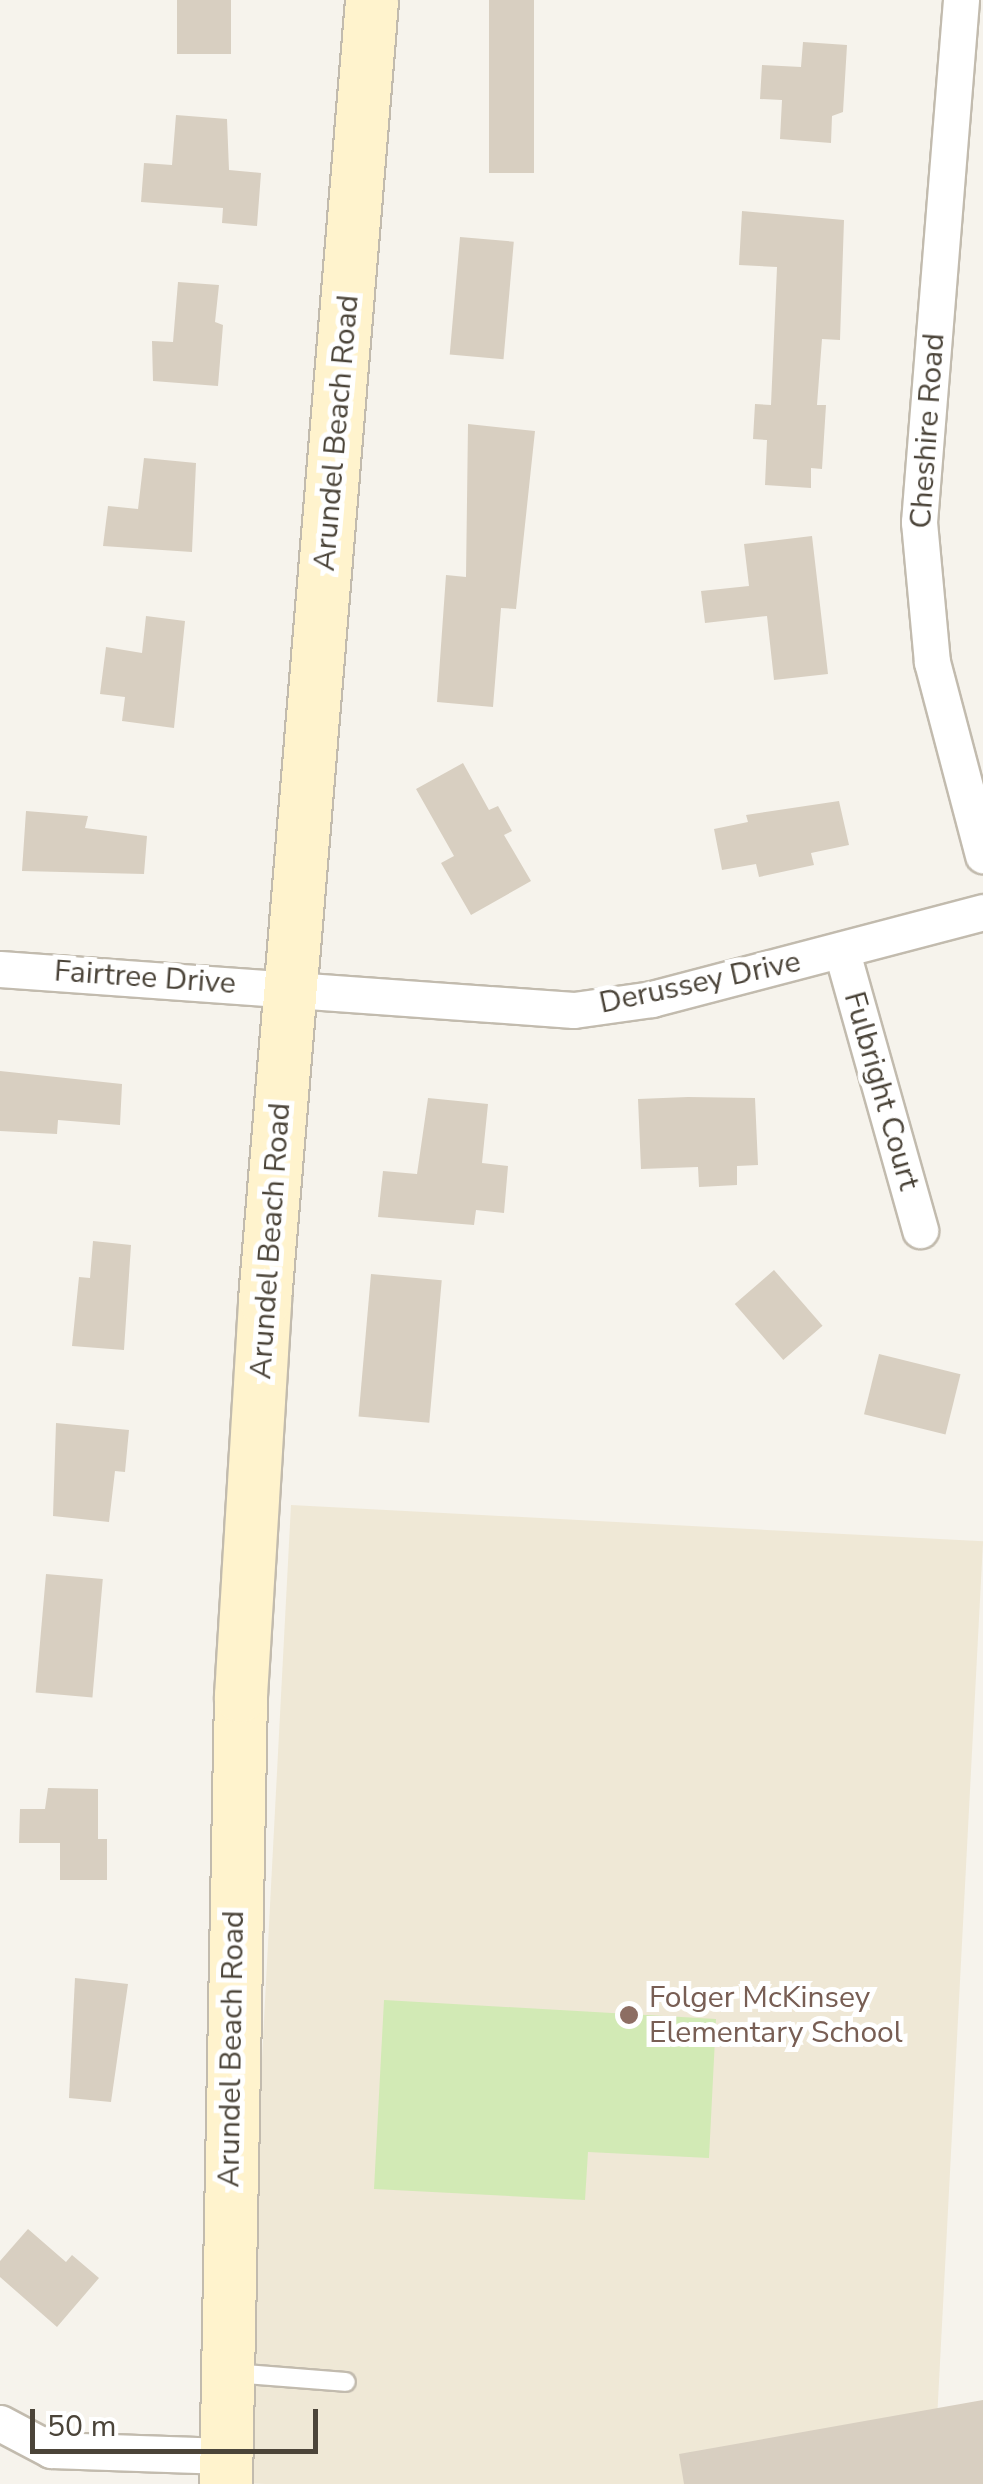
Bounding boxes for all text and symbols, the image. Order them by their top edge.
street label: Arundel Beach Road [307,293,367,573]
street label: Cheshire Road [903,332,953,530]
street label: Derussey Drive [596,944,804,1022]
street label: Fairtree Drive [53,954,237,1002]
street label: Fulbright Court [836,988,926,1194]
street label: Arundel Beach Road [243,1102,299,1380]
street label: Arundel Beach Road [212,1910,252,2188]
place label: Folger McKinsey Elementary School [649,1980,903,2050]
marker: Folger McKinsey Elementary School [618,2004,640,2026]
scale bar [35,2389,322,2451]
text: 50 m [47,2406,116,2447]

